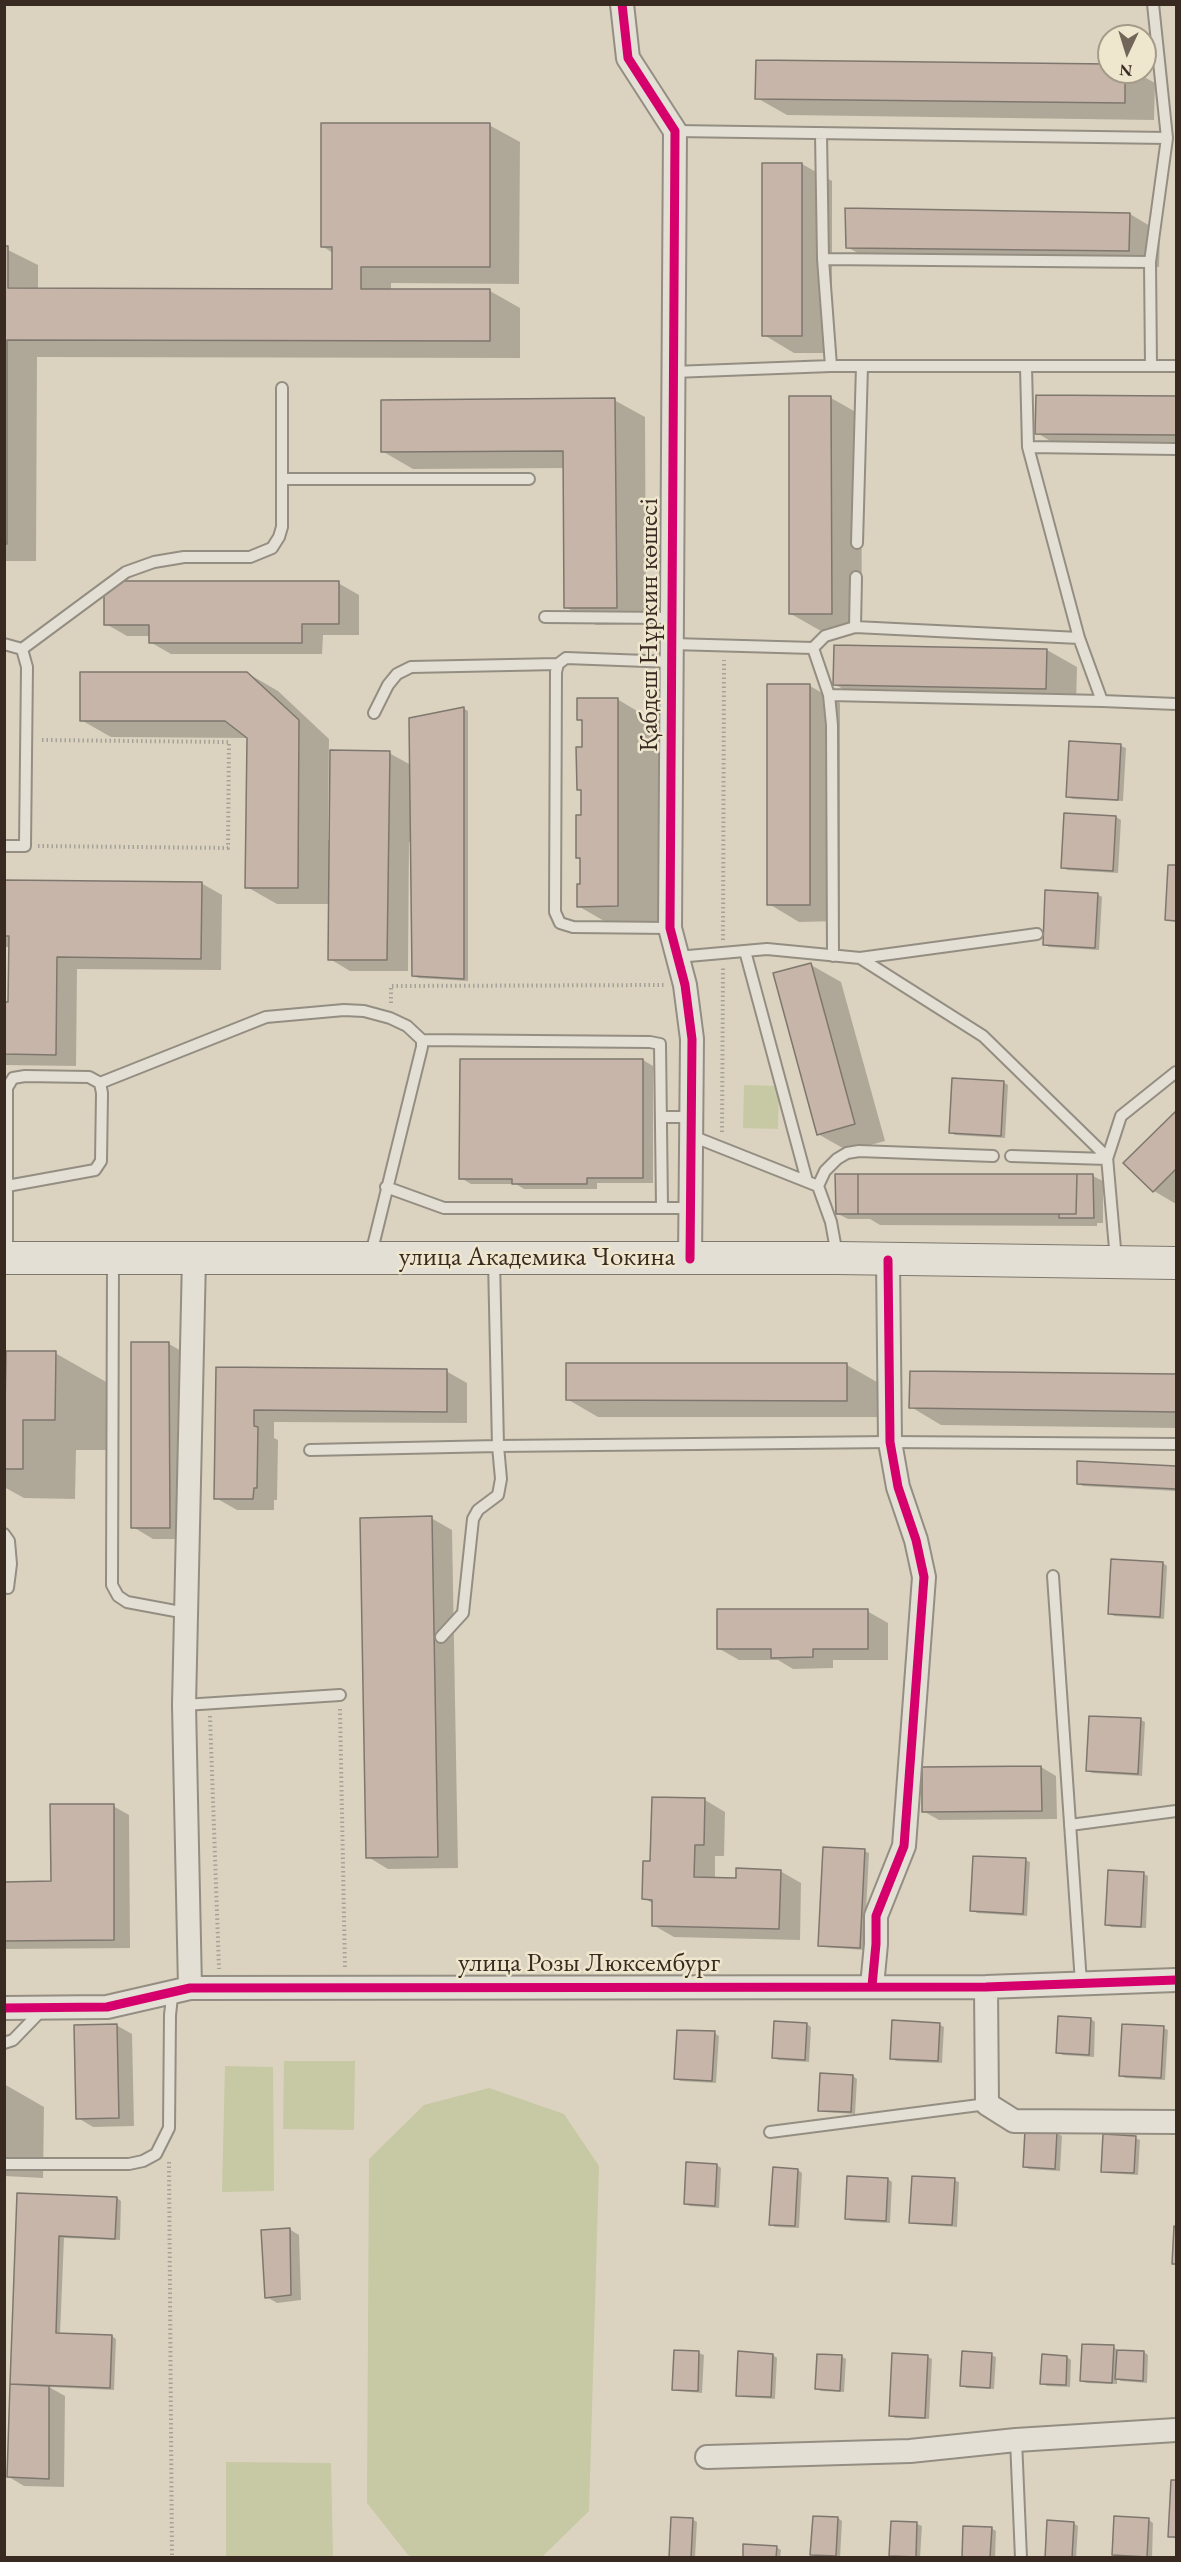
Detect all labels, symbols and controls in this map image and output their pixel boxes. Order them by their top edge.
north arrow [1097,24,1157,84]
text: N [1119,60,1133,81]
street label: Қабдеш Нұркин көшесі [634,498,666,752]
street label: улица Академика Чокина [399,1242,675,1274]
street label: улица Розы Люксембург [458,1948,720,1980]

